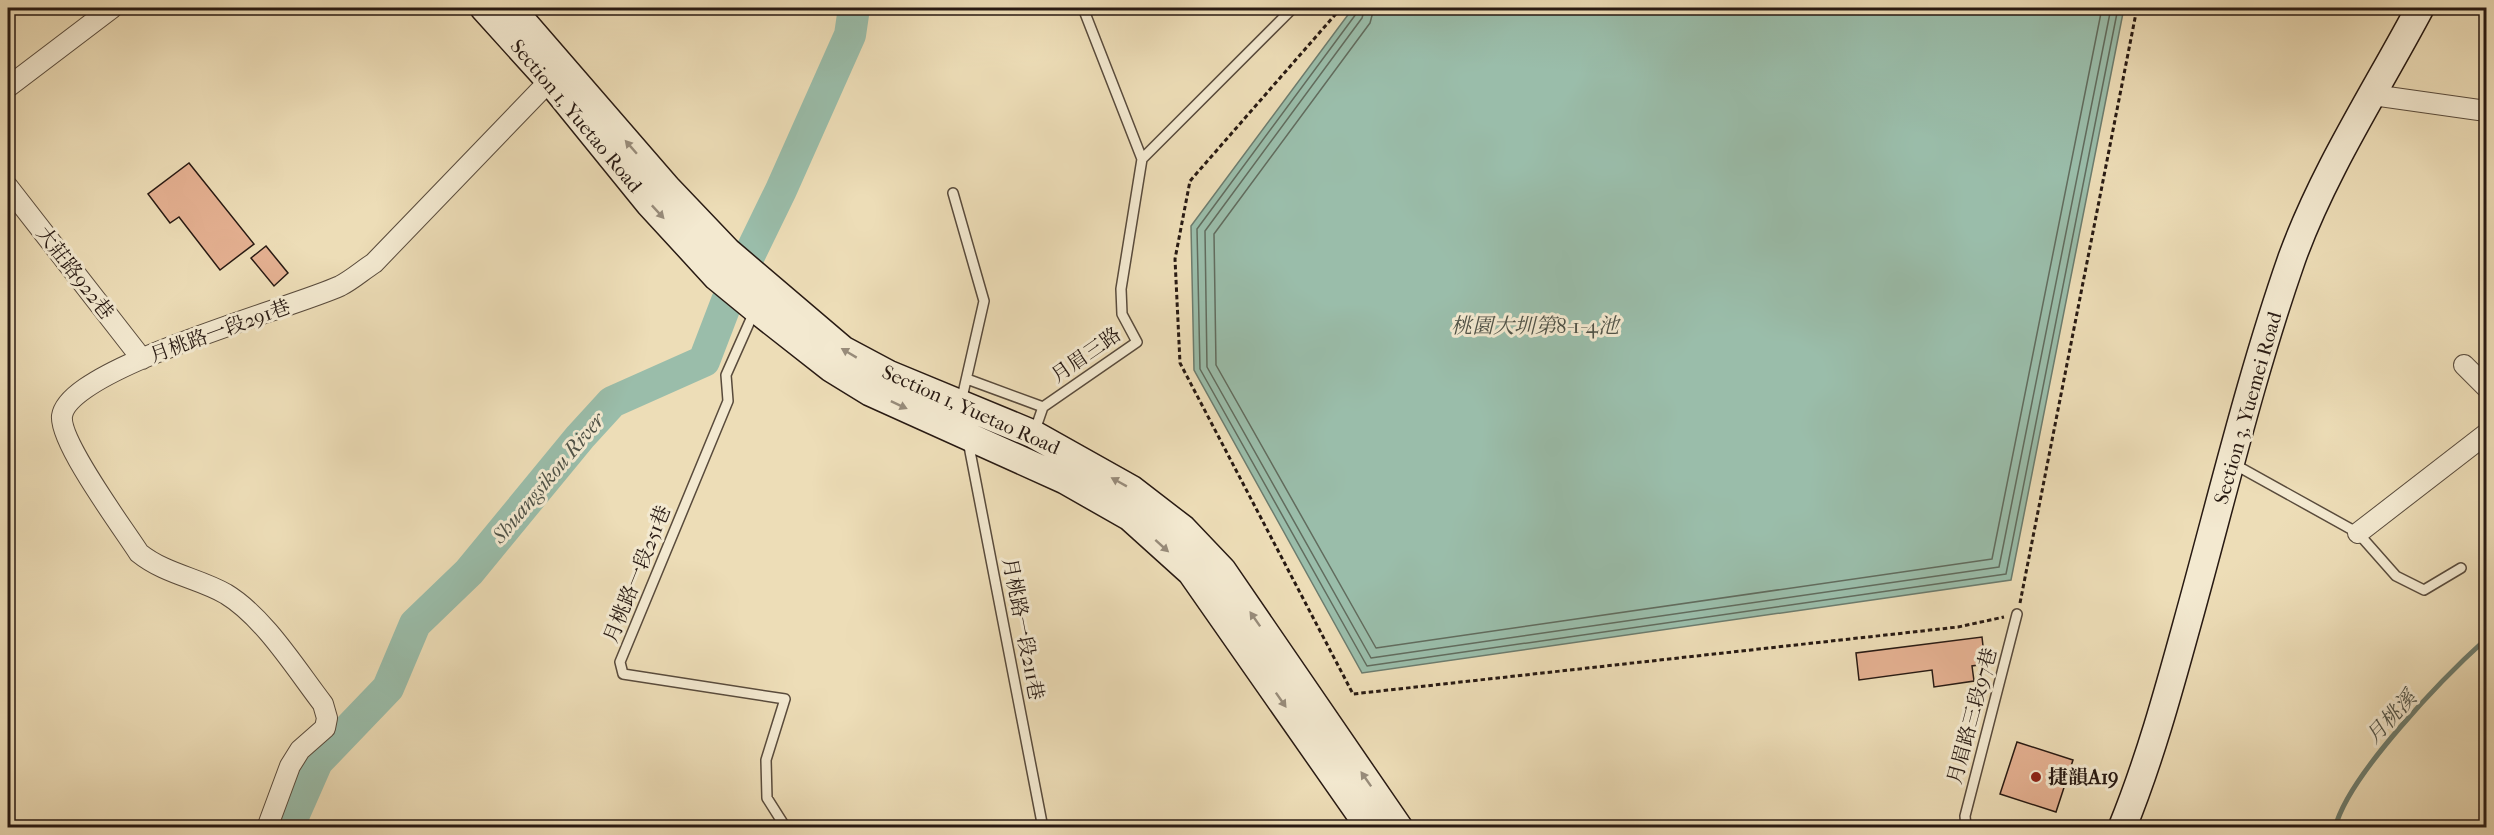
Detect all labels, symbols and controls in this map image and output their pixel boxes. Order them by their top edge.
street label: Section 1, Yuetao Road [505,35,647,198]
one-way arrow [625,139,638,155]
one-way arrow [651,205,665,220]
street label: 大莊路922巷 [32,222,118,324]
street label: 月桃路一段291巷 [147,295,293,367]
street label: Section 3, Yuemei Road [2210,308,2287,507]
water label: 桃園大圳第8-1-4池 [1451,314,1621,339]
street label: 月眉三路 [1047,323,1125,387]
one-way arrow [841,347,857,358]
street label: Section 1, Yuetao Road [879,360,1064,460]
one-way arrow [891,401,908,410]
water label: Shuangsikou River [486,407,610,549]
one-way arrow [1110,477,1127,487]
street label: 月桃路一段251巷 [599,502,675,646]
one-way arrow [1154,539,1169,552]
street label: 月桃路一段211巷 [998,556,1048,702]
one-way arrow [1249,611,1261,627]
street label: 月眉路三段97巷 [1943,645,2001,787]
water label: 月桃溪 [2361,684,2423,748]
one-way arrow [1275,692,1287,708]
place label: 捷韻A19 [2048,766,2119,789]
marker: 捷韻A19 [2029,770,2043,784]
one-way arrow [1360,772,1372,788]

